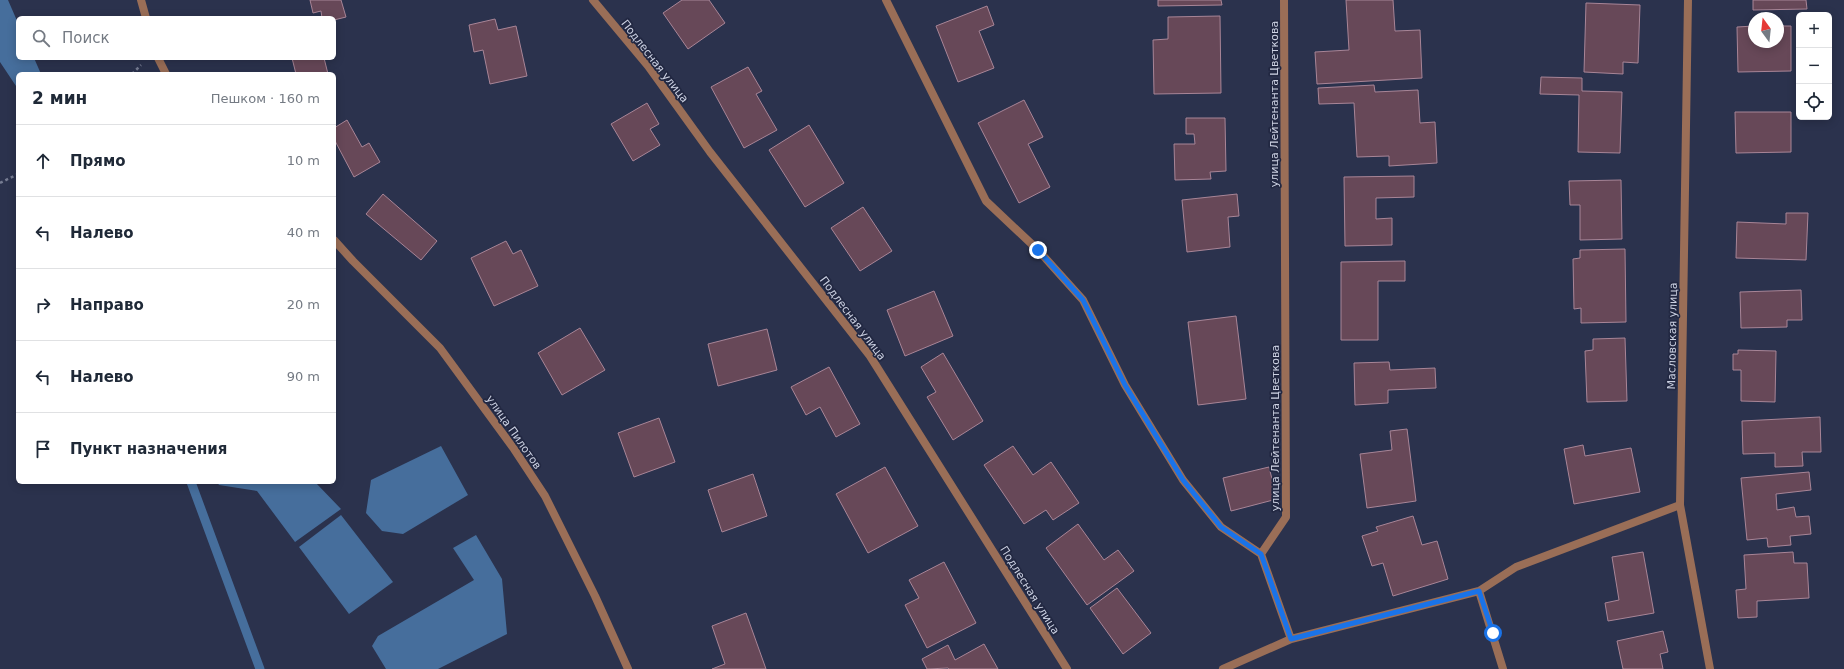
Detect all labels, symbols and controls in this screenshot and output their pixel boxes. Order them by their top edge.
north arrow [1748,12,1784,48]
map controls [1796,12,1832,120]
button: + [1796,12,1832,48]
search box [16,16,336,60]
street label: Подлесная улица [618,17,691,105]
street label: улица Лейтенанта Цветкова [1268,21,1281,187]
icon: search [30,27,52,49]
text: Поиск [62,29,110,47]
button: − [1796,48,1832,84]
button: locate [1796,84,1832,120]
text: 2 мин [32,88,87,108]
text: Пешком · 160 m [211,91,320,106]
icon: ahead [32,150,54,172]
text: Прямо [70,152,126,170]
text: 10 m [287,153,320,168]
icon: left [32,222,54,244]
text: Налево [70,224,134,242]
text: 40 m [287,225,320,240]
route end [1029,241,1047,259]
street label: Подлесная улица [817,274,888,363]
street label: Масловская улица [1665,282,1680,390]
icon: right [32,294,54,316]
text: Направо [70,296,144,314]
text: 20 m [287,297,320,312]
street label: улица Лейтенанта Цветкова [1269,345,1282,511]
icon: left [32,366,54,388]
text: Налево [70,368,134,386]
text: 90 m [287,369,320,384]
street label: улица Пилотов [483,393,544,472]
icon: arrive [32,438,54,460]
text: Пункт назначения [70,440,227,458]
street label: Подлесная улица [997,544,1062,637]
route start [1484,624,1502,642]

